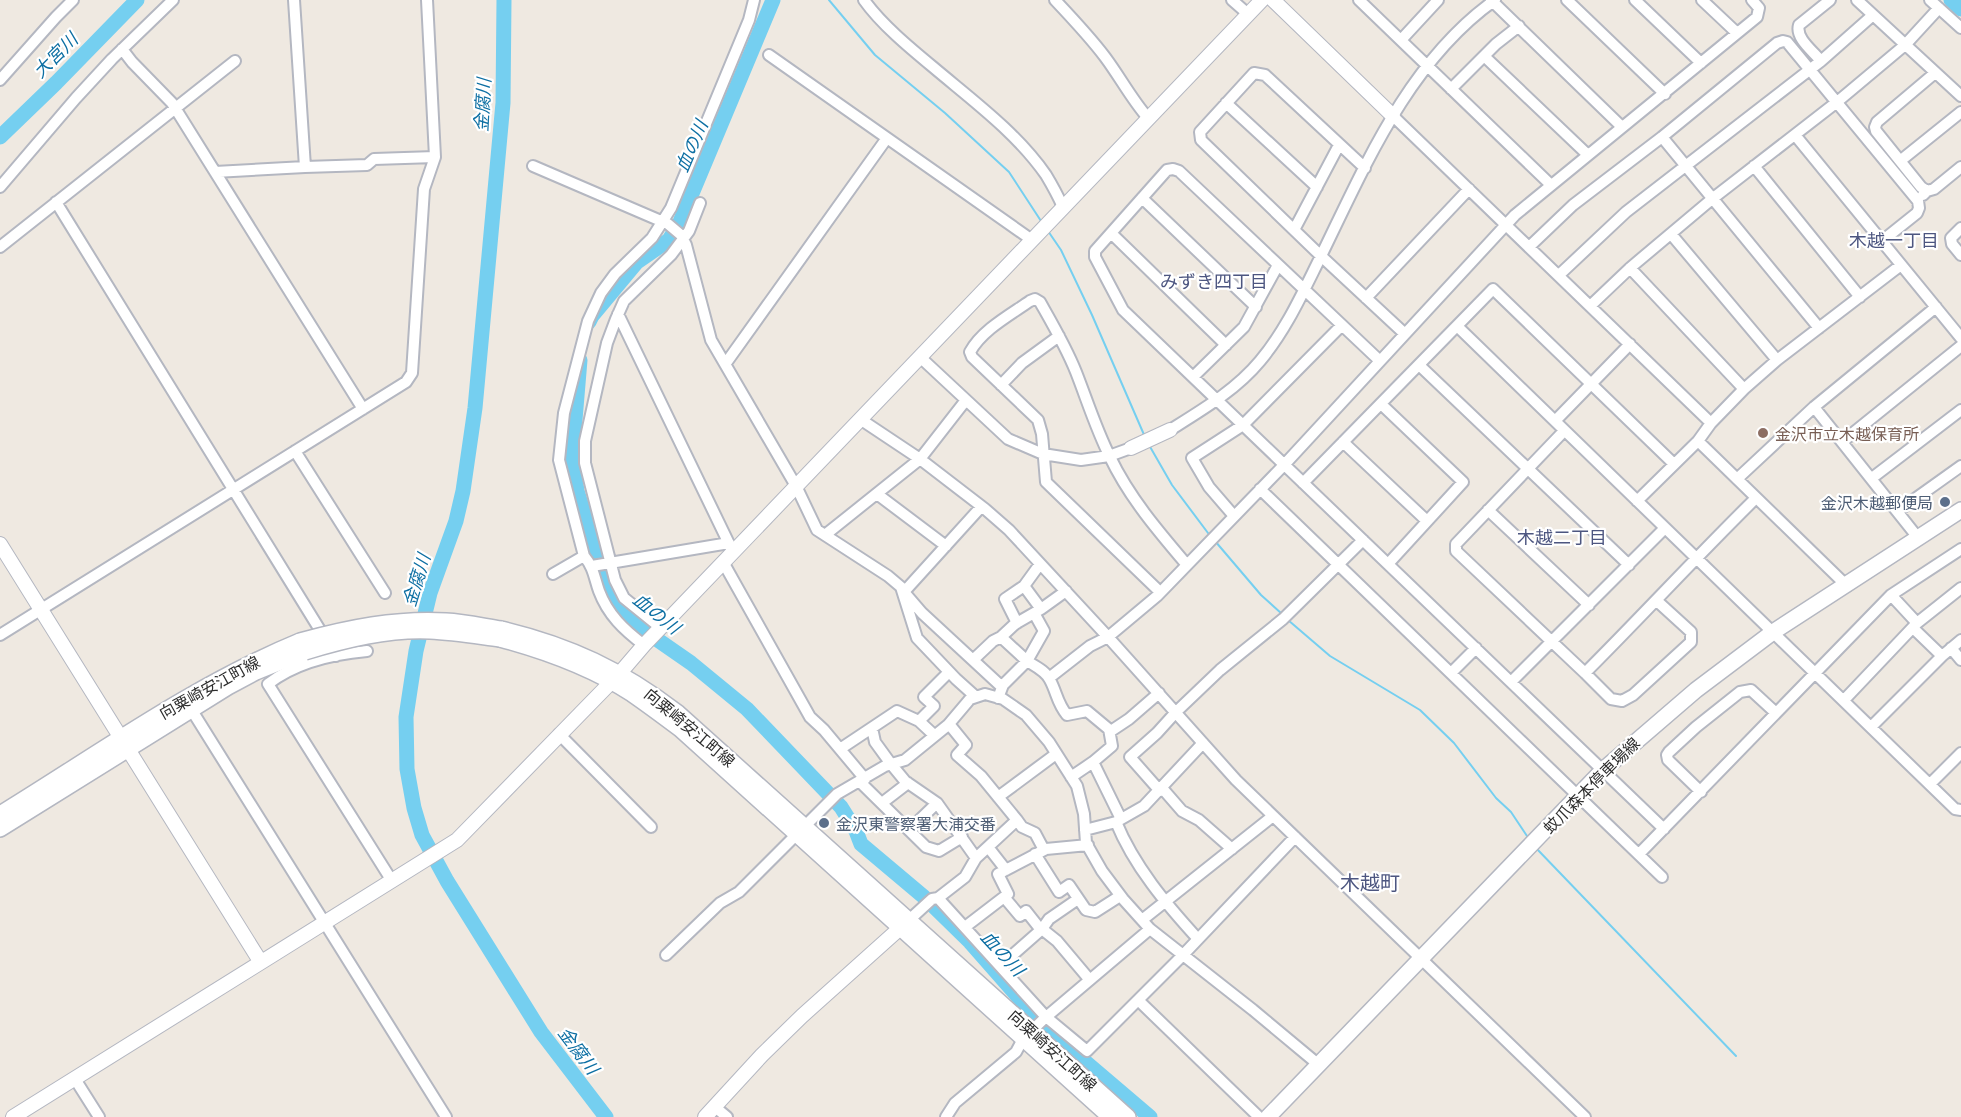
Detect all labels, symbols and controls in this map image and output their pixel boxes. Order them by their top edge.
water label: 大宮川 [28,27,83,82]
water label: 金腐川 [470,75,495,133]
water label: 血の川 [670,115,712,175]
district label: 木越一丁目 [1849,229,1939,251]
district label: みずき四丁目 [1160,270,1268,292]
place label: 金沢市立木越保育所 [1775,424,1919,443]
marker: 金沢市立木越保育所 [1756,426,1770,440]
place label: 金沢木越郵便局 [1821,493,1933,512]
marker: 金沢木越郵便局 [1938,495,1952,509]
district label: 木越二丁目 [1517,526,1607,548]
water label: 金腐川 [398,549,435,609]
water label: 血の川 [629,588,687,640]
street label: 向粟崎安江町線 [155,652,263,722]
street label: 向粟崎安江町線 [641,684,739,770]
street label: 蚊爪森本停車場線 [1539,733,1643,837]
place label: 金沢東警察署大浦交番 [836,814,996,833]
marker: 金沢東警察署大浦交番 [817,816,831,830]
district label: 木越町 [1340,870,1400,894]
water label: 血の川 [977,926,1031,982]
street label: 向粟崎安江町線 [1005,1005,1101,1095]
water label: 金腐川 [554,1022,605,1080]

